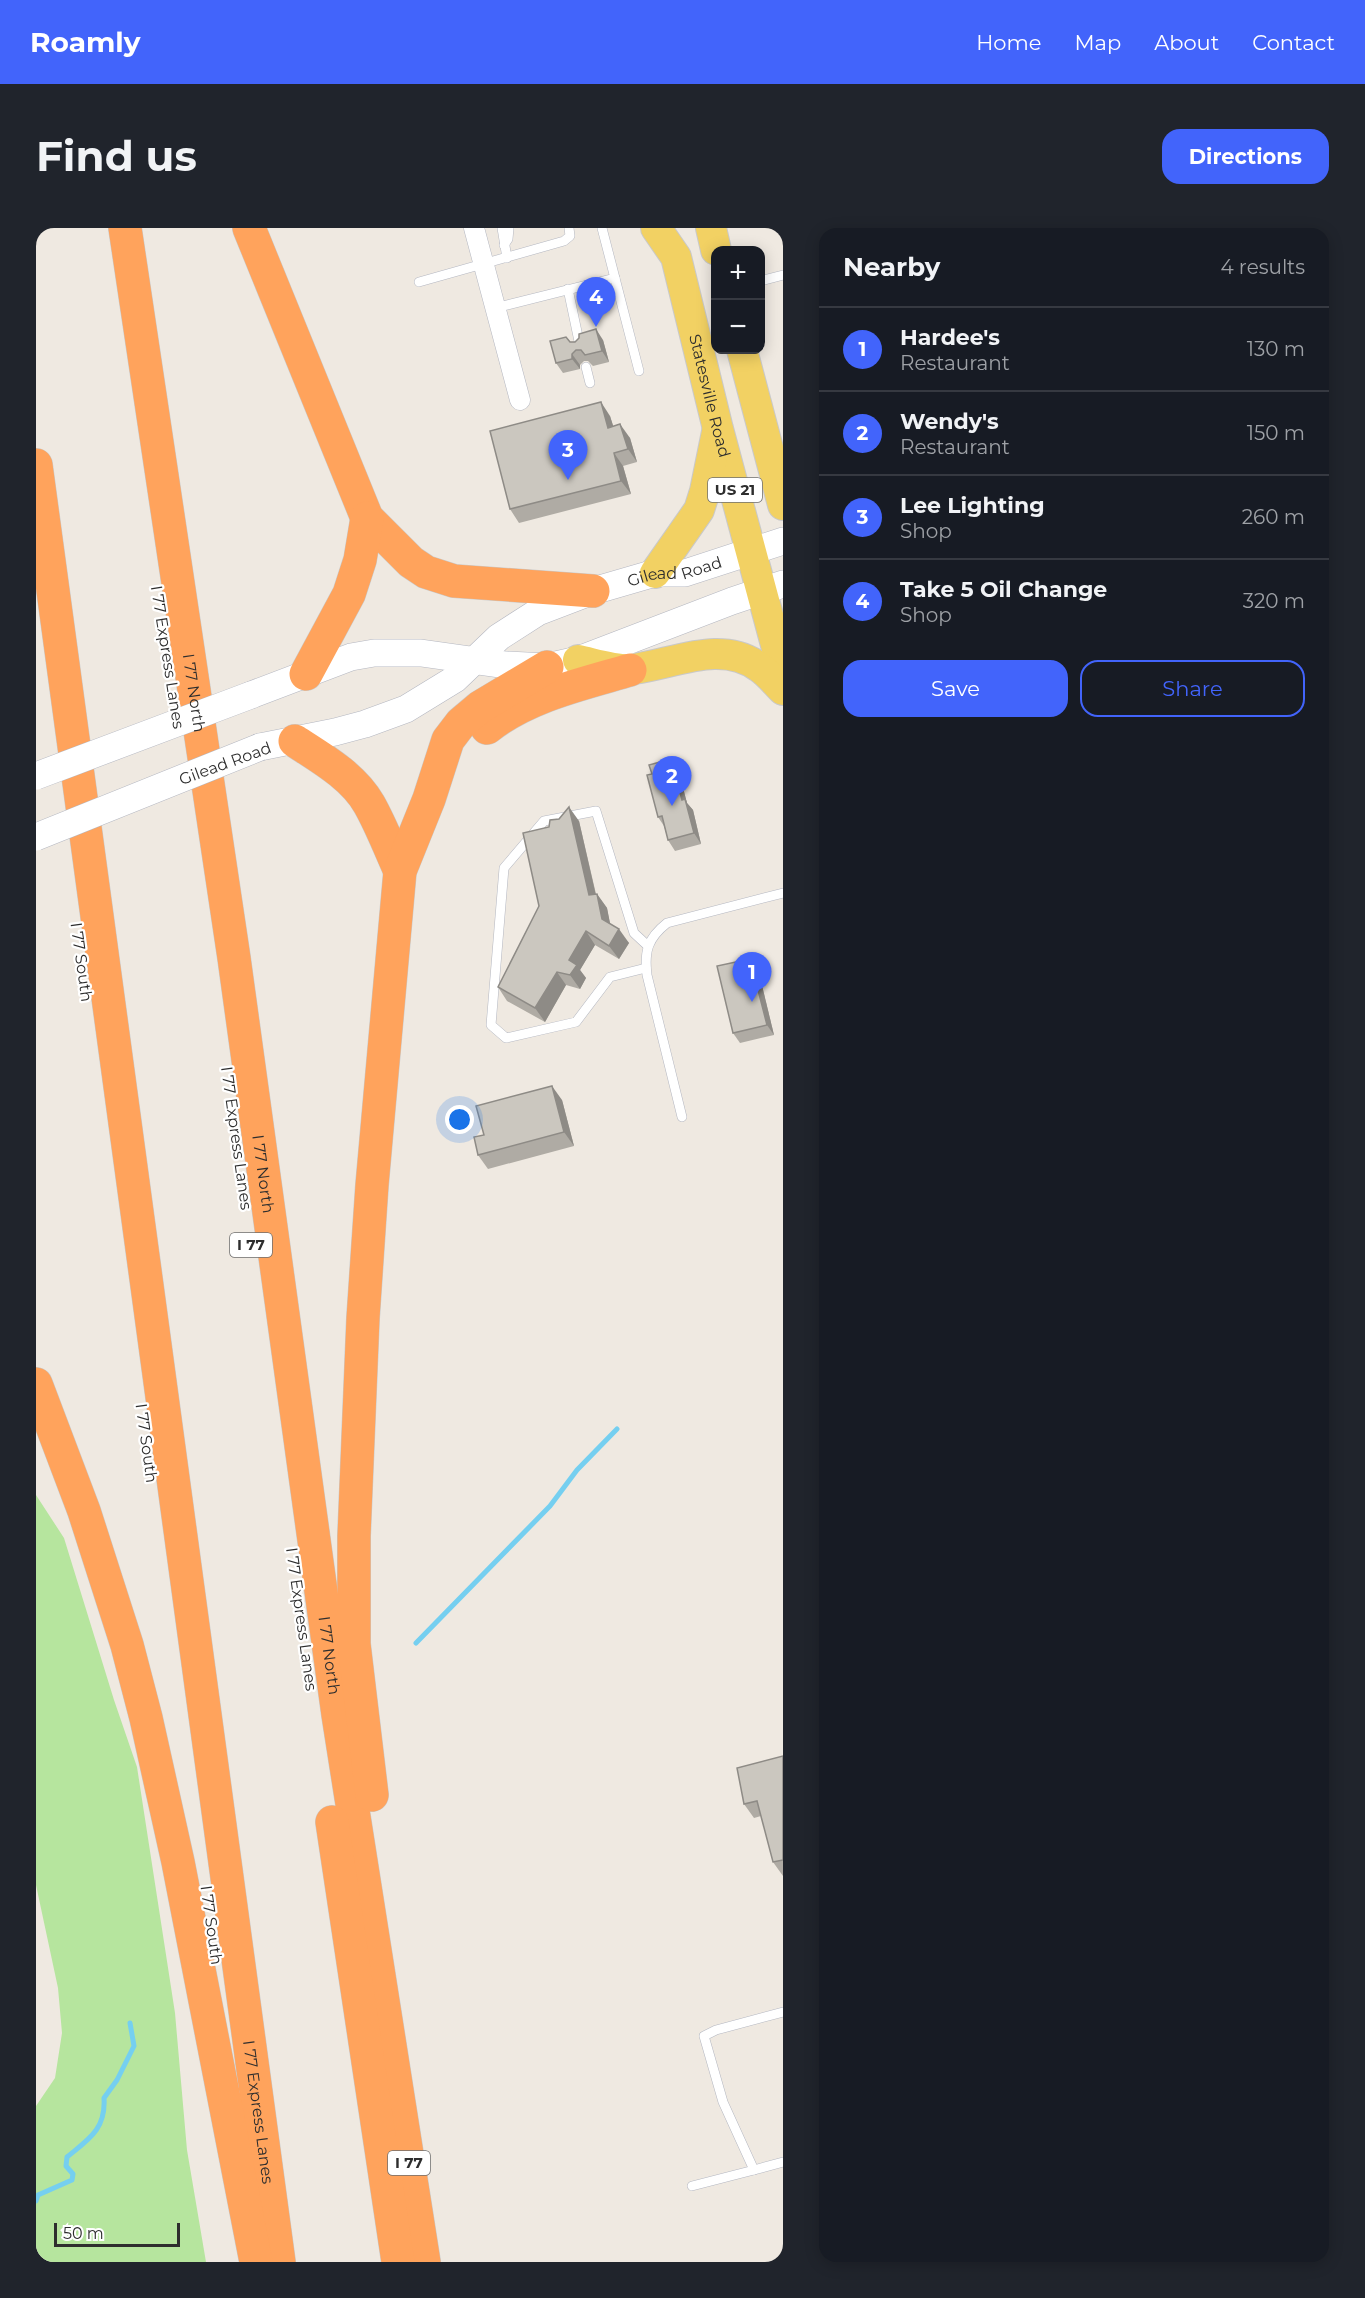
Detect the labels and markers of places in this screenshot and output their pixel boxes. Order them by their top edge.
pin: 4 [576,278,616,327]
pin: 3 [548,430,588,480]
pin: 2 [652,756,692,806]
pin: 1 [732,952,772,1002]

